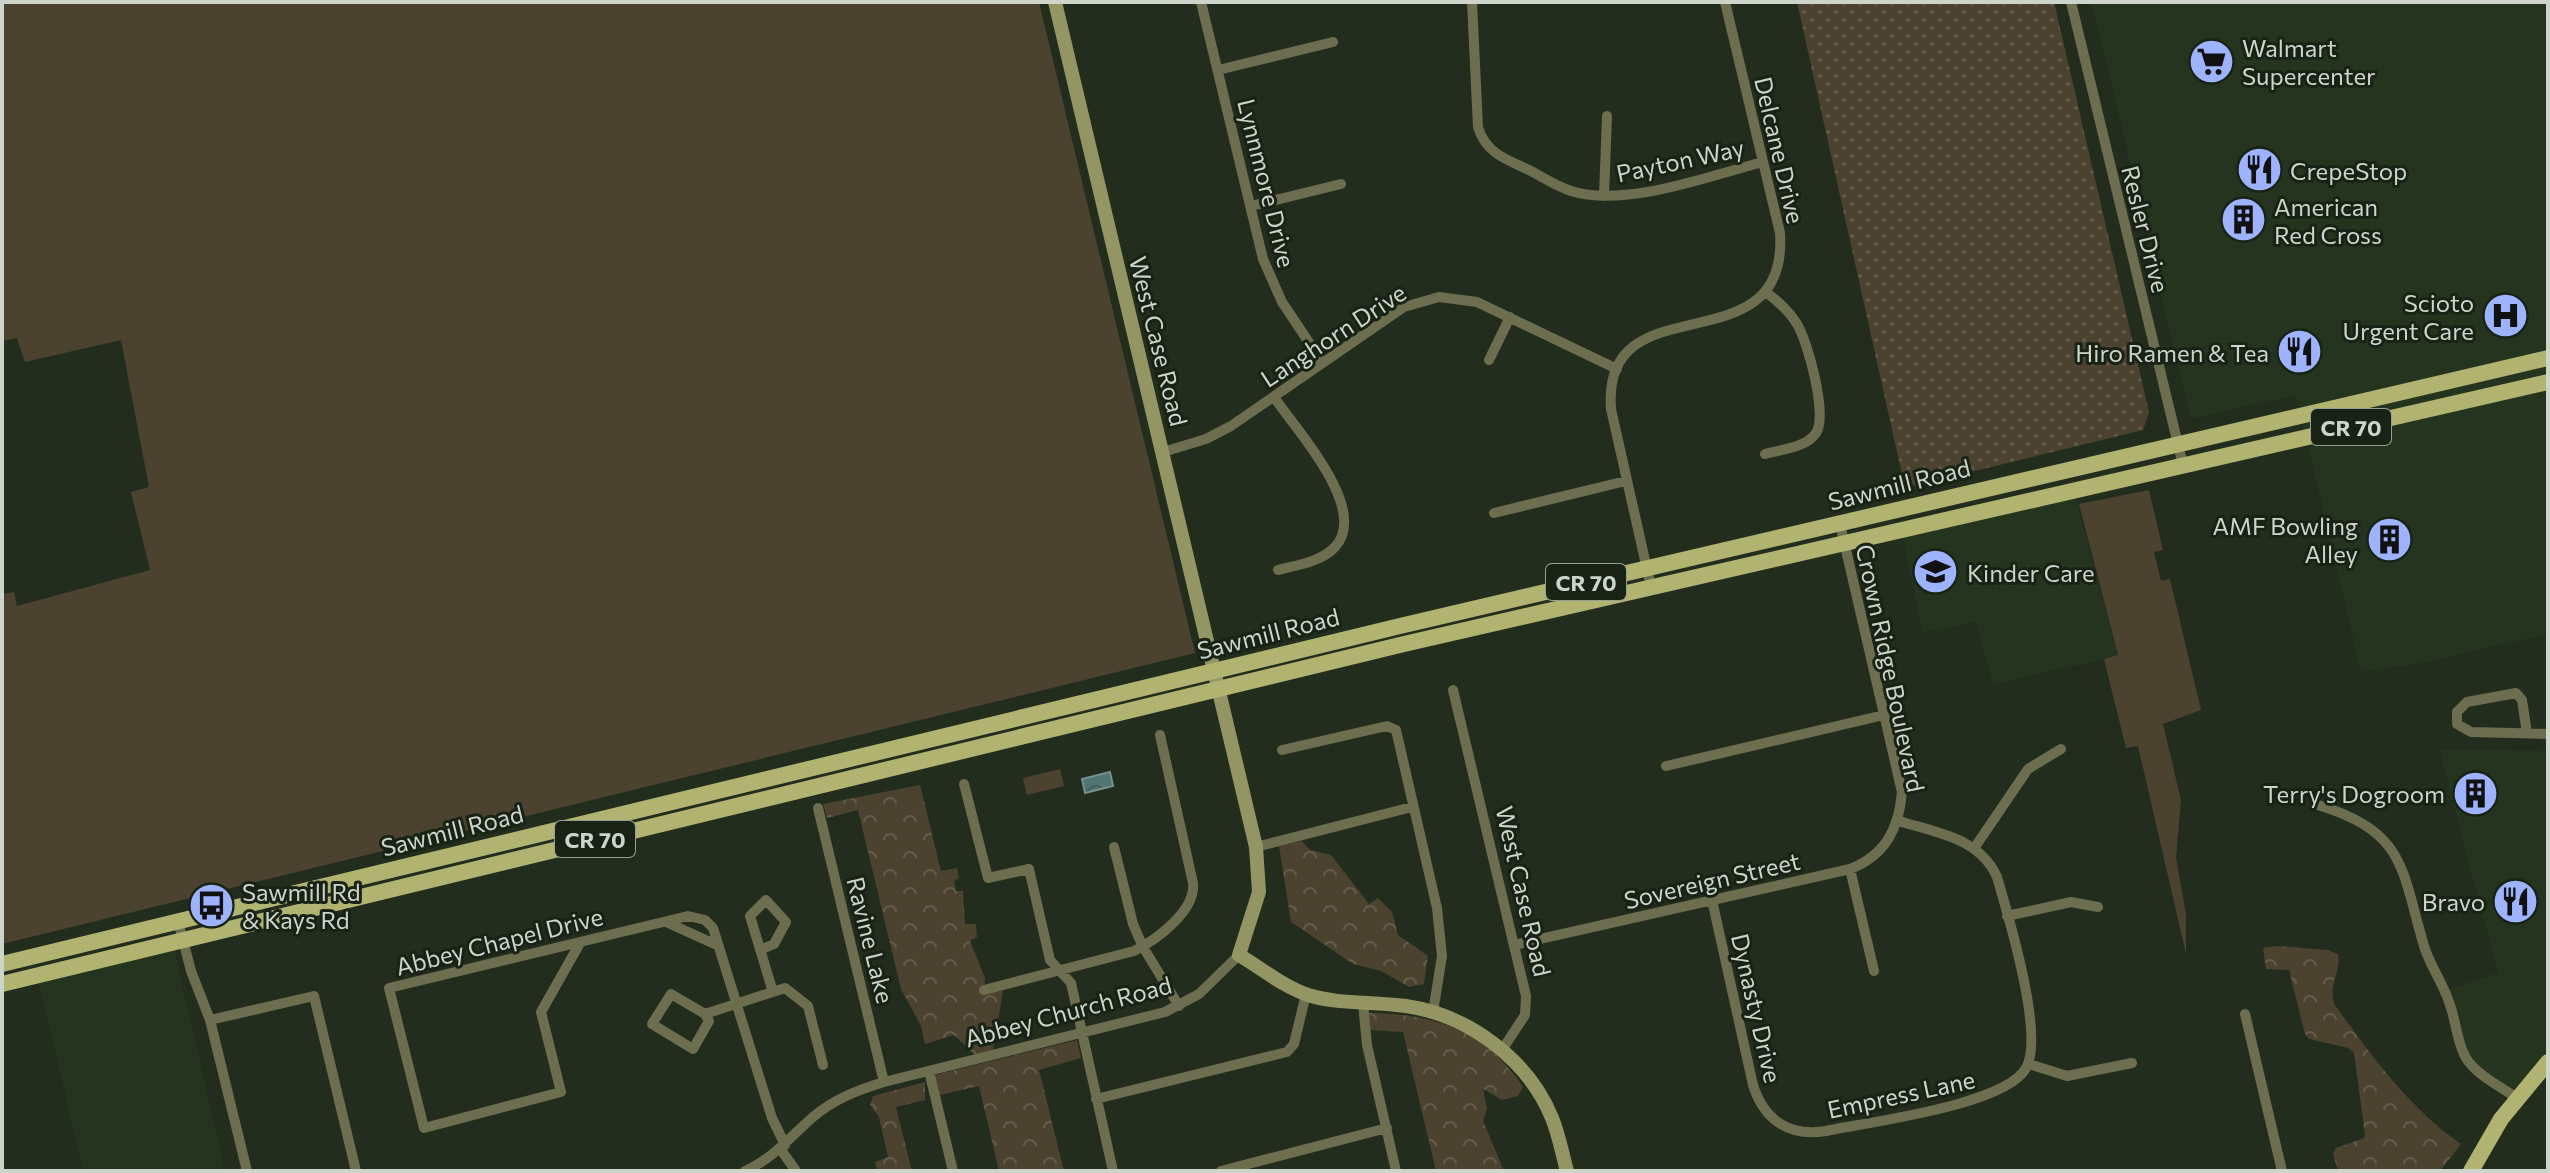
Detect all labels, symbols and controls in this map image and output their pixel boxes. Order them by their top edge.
place label: Walmart Supercenter [2242,33,2376,90]
supermarket icon: Walmart Supercenter [2187,37,2235,85]
street label: Delcane Drive [1749,74,1811,226]
street label: Lynnmore Drive [1232,96,1302,270]
street label: Payton Way [1613,132,1747,188]
restaurant icon: CrepeStop [2235,146,2283,194]
place label: CrepeStop [2290,156,2407,185]
street label: Resler Drive [2116,163,2176,295]
place label: American Red Cross [2274,192,2382,249]
building icon: American Red Cross [2219,196,2267,244]
street label: West Case Road [1124,253,1194,429]
street label: Langhorn Drive [1255,277,1411,393]
place label: Scioto Urgent Care [2342,288,2474,345]
hospital icon: Scioto Urgent Care [2481,292,2529,340]
restaurant icon: Hiro Ramen & Tea [2276,328,2324,376]
place label: Hiro Ramen & Tea [2075,338,2269,367]
road number: CR 70 [2311,409,2391,445]
street label: Sawmill Road [1825,452,1973,516]
place label: AMF Bowling Alley [2212,511,2358,568]
building icon: AMF Bowling Alley [2365,515,2413,563]
street label: Crown Ridge Boulevard [1851,541,1931,795]
school or university icon: Kinder Care [1912,548,1960,596]
place label: Kinder Care [1967,558,2095,587]
road number: CR 70 [1546,564,1626,600]
street label: Sawmill Road [1194,601,1342,665]
building icon: Terry's Dogroom [2452,769,2500,817]
place label: Terry's Dogroom [2263,779,2445,808]
street label: Sawmill Road [378,798,526,862]
street label: West Case Road [1490,803,1558,979]
road number: CR 70 [555,821,635,857]
street label: Sovereign Street [1621,846,1803,914]
street label: Ravine Lake [841,874,901,1006]
place label: Sawmill Rd & Kays Rd [242,877,361,934]
restaurant icon: Bravo [2492,877,2540,925]
bus stop icon: Sawmill Rd & Kays Rd [187,881,235,929]
place label: Bravo [2422,887,2485,916]
street label: Abbey Chapel Drive [392,901,606,981]
street label: Dynasty Drive [1726,931,1788,1085]
street label: Abbey Church Road [961,969,1175,1053]
street label: Empress Lane [1824,1064,1978,1124]

